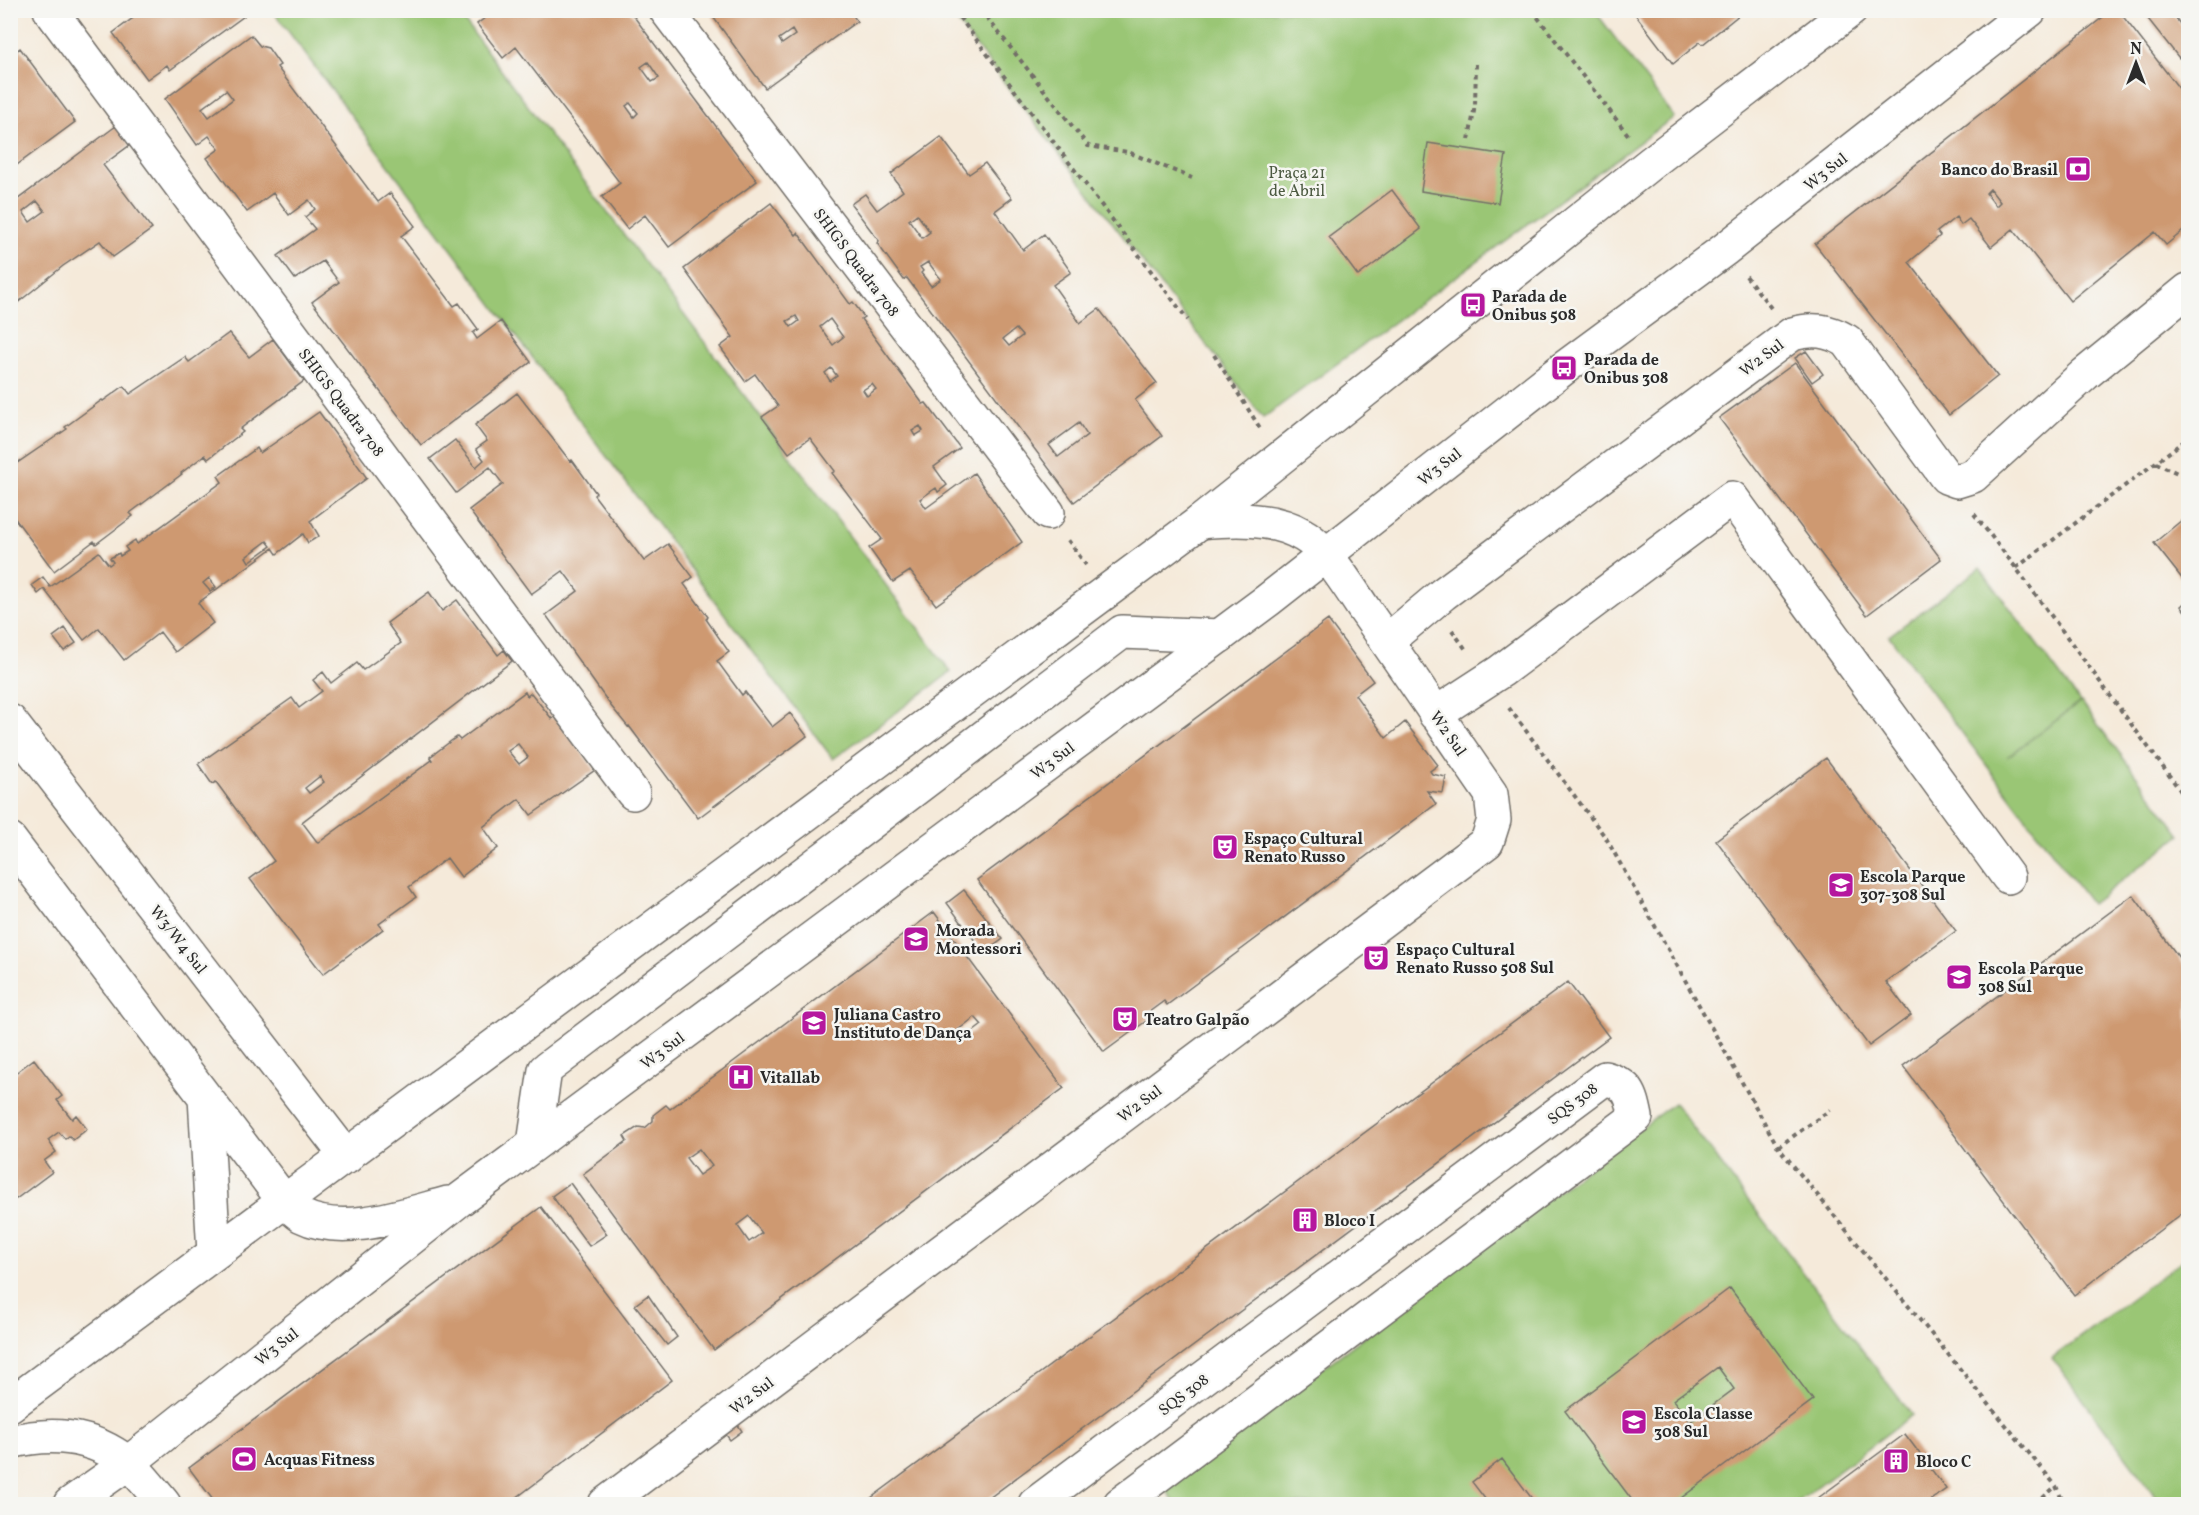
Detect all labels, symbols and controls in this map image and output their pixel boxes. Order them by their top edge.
north arrow [2106,33,2166,93]
text: N [2130,39,2142,61]
street label: W3 Sul [1800,148,1853,197]
bank icon: Banco do Brasil [2063,154,2093,184]
place label: Banco do Brasil [1941,160,2059,182]
park label: Praça 21 de Abril [1268,163,1326,203]
street label: SHIGS Quadra 708 [807,204,904,322]
place label: Parada de Onibus 508 [1492,287,1576,327]
bus stop icon: Parada de Onibus 508 [1458,290,1488,320]
street label: W2 Sul [1735,334,1789,383]
street label: SHIGS Quadra 708 [292,344,389,462]
place label: Parada de Onibus 308 [1584,350,1669,390]
bus stop icon: Parada de Onibus 308 [1549,353,1579,383]
street label: W3 Sul [1414,443,1467,492]
street label: W2 Sul [1424,707,1471,761]
street label: W3 Sul [1027,738,1080,785]
place label: Espaço Cultural Renato Russo [1244,829,1363,869]
theatre icon: Espaço Cultural Renato Russo [1210,832,1240,862]
place label: Escola Parque 307-308 Sul [1860,867,1965,907]
school or university icon: Escola Parque 307-308 Sul [1826,870,1856,900]
street label: W3/W4 Sul [144,901,211,979]
place label: Morada Montessori [936,921,1022,961]
school or university icon: Morada Montessori [901,924,931,954]
place label: Espaço Cultural Renato Russo 508 Sul [1396,940,1555,980]
theatre icon: Espaço Cultural Renato Russo 508 Sul [1361,943,1391,973]
place label: Escola Parque 308 Sul [1978,959,2083,999]
school or university icon: Escola Parque 308 Sul [1944,962,1974,992]
theatre icon: Teatro Galpão [1110,1004,1140,1034]
place label: Juliana Castro Instituto de Dança [833,1005,972,1045]
school or university icon: Juliana Castro Instituto de Dança [799,1008,829,1038]
place label: Teatro Galpão [1144,1010,1249,1032]
street label: W3 Sul [637,1028,690,1075]
hospital icon: Vitallab [726,1062,756,1092]
place label: Vitallab [760,1068,820,1090]
street label: SQS 308 [1543,1078,1603,1131]
street label: W2 Sul [1113,1080,1167,1129]
building icon: Bloco I [1290,1205,1320,1235]
place label: Bloco I [1324,1211,1375,1233]
street label: W3 Sul [251,1323,304,1372]
street label: SQS 308 [1154,1369,1214,1422]
street label: W2 Sul [725,1372,779,1421]
place label: Escola Classe 308 Sul [1654,1404,1753,1444]
school or university icon: Escola Classe 308 Sul [1619,1407,1649,1437]
sports icon: Acquas Fitness [229,1444,259,1474]
building icon: Bloco C [1881,1446,1911,1476]
place label: Acquas Fitness [264,1450,375,1472]
place label: Bloco C [1916,1452,1971,1474]

